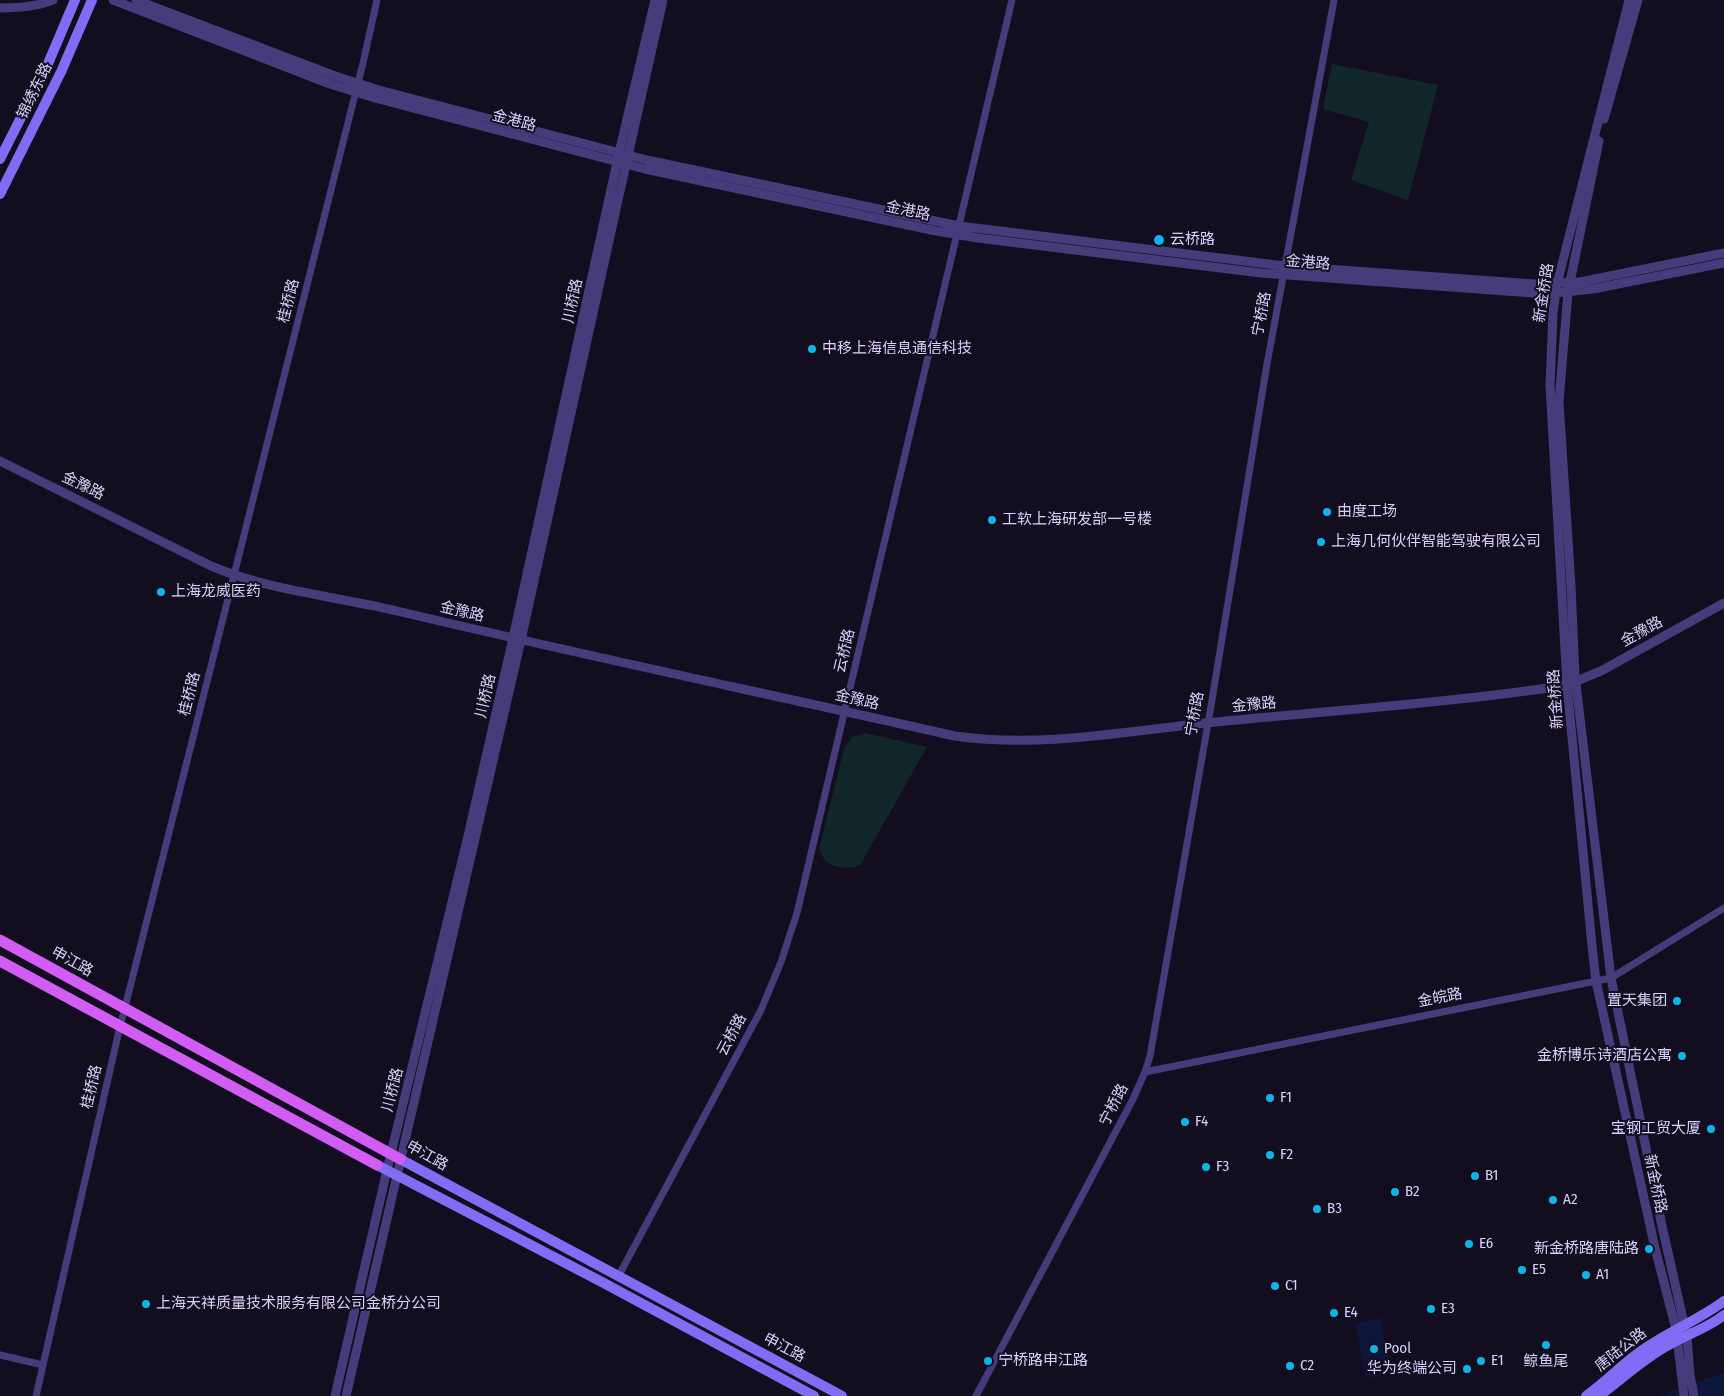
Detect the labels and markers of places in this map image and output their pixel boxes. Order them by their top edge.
place label: 云桥路 [1170,231,1215,249]
marker: 云桥路 [1152,233,1166,247]
place label: 中移上海信息通信科技 [822,340,972,358]
marker: 中移上海信息通信科技 [806,343,818,355]
place label: 由度工场 [1337,503,1397,521]
marker: 由度工场 [1321,506,1333,518]
place label: 工软上海研发部一号楼 [1002,511,1152,529]
marker: 工软上海研发部一号楼 [986,514,998,526]
place label: 上海几何伙伴智能驾驶有限公司 [1331,533,1541,551]
marker: 上海几何伙伴智能驾驶有限公司 [1315,536,1327,548]
place label: 上海龙威医药 [171,583,261,601]
marker: 上海龙威医药 [155,586,167,598]
place label: 置天集团 [1607,992,1667,1010]
marker: 置天集团 [1671,995,1683,1007]
place label: 金桥博乐诗酒店公寓 [1537,1047,1672,1065]
marker: 金桥博乐诗酒店公寓 [1676,1050,1688,1062]
place label: F1 [1280,1089,1292,1107]
marker: F1 [1264,1092,1276,1104]
place label: F4 [1195,1113,1208,1131]
marker: F4 [1179,1116,1191,1128]
place label: 宝钢工贸大厦 [1611,1120,1701,1138]
marker: 宝钢工贸大厦 [1705,1123,1717,1135]
place label: F2 [1280,1146,1293,1164]
marker: F2 [1264,1149,1276,1161]
place label: F3 [1216,1158,1229,1176]
marker: F3 [1200,1161,1212,1173]
place label: B1 [1485,1167,1498,1185]
marker: B1 [1469,1170,1481,1182]
place label: B2 [1405,1183,1420,1201]
marker: B2 [1389,1186,1401,1198]
place label: A2 [1563,1191,1578,1209]
marker: A2 [1547,1194,1559,1206]
place label: B3 [1327,1200,1342,1218]
marker: B3 [1311,1203,1323,1215]
place label: E6 [1479,1235,1493,1253]
marker: E6 [1463,1238,1475,1250]
place label: 新金桥路唐陆路 [1534,1240,1639,1258]
marker: 新金桥路唐陆路 [1643,1243,1655,1255]
place label: E5 [1532,1261,1546,1279]
marker: E5 [1516,1264,1528,1276]
place label: A1 [1596,1266,1609,1284]
marker: A1 [1580,1269,1592,1281]
place label: C1 [1285,1277,1298,1295]
marker: C1 [1269,1280,1281,1292]
place label: 上海天祥质量技术服务有限公司金桥分公司 [156,1295,441,1313]
marker: 上海天祥质量技术服务有限公司金桥分公司 [140,1298,152,1310]
place label: E3 [1441,1300,1455,1318]
marker: E3 [1425,1303,1437,1315]
place label: E4 [1344,1304,1358,1322]
marker: E4 [1328,1307,1340,1319]
marker: 鲸鱼尾 [1540,1339,1552,1351]
place label: Pool [1384,1340,1411,1358]
marker: Pool [1368,1343,1380,1355]
place label: 宁桥路申江路 [998,1352,1088,1370]
place label: E1 [1491,1352,1504,1370]
place label: 鲸鱼尾 [1524,1353,1568,1371]
marker: 宁桥路申江路 [982,1355,994,1367]
marker: E1 [1475,1355,1487,1367]
place label: C2 [1300,1357,1314,1375]
marker: C2 [1284,1360,1296,1372]
place label: 华为终端公司 [1367,1360,1457,1378]
marker: 华为终端公司 [1461,1363,1473,1375]

